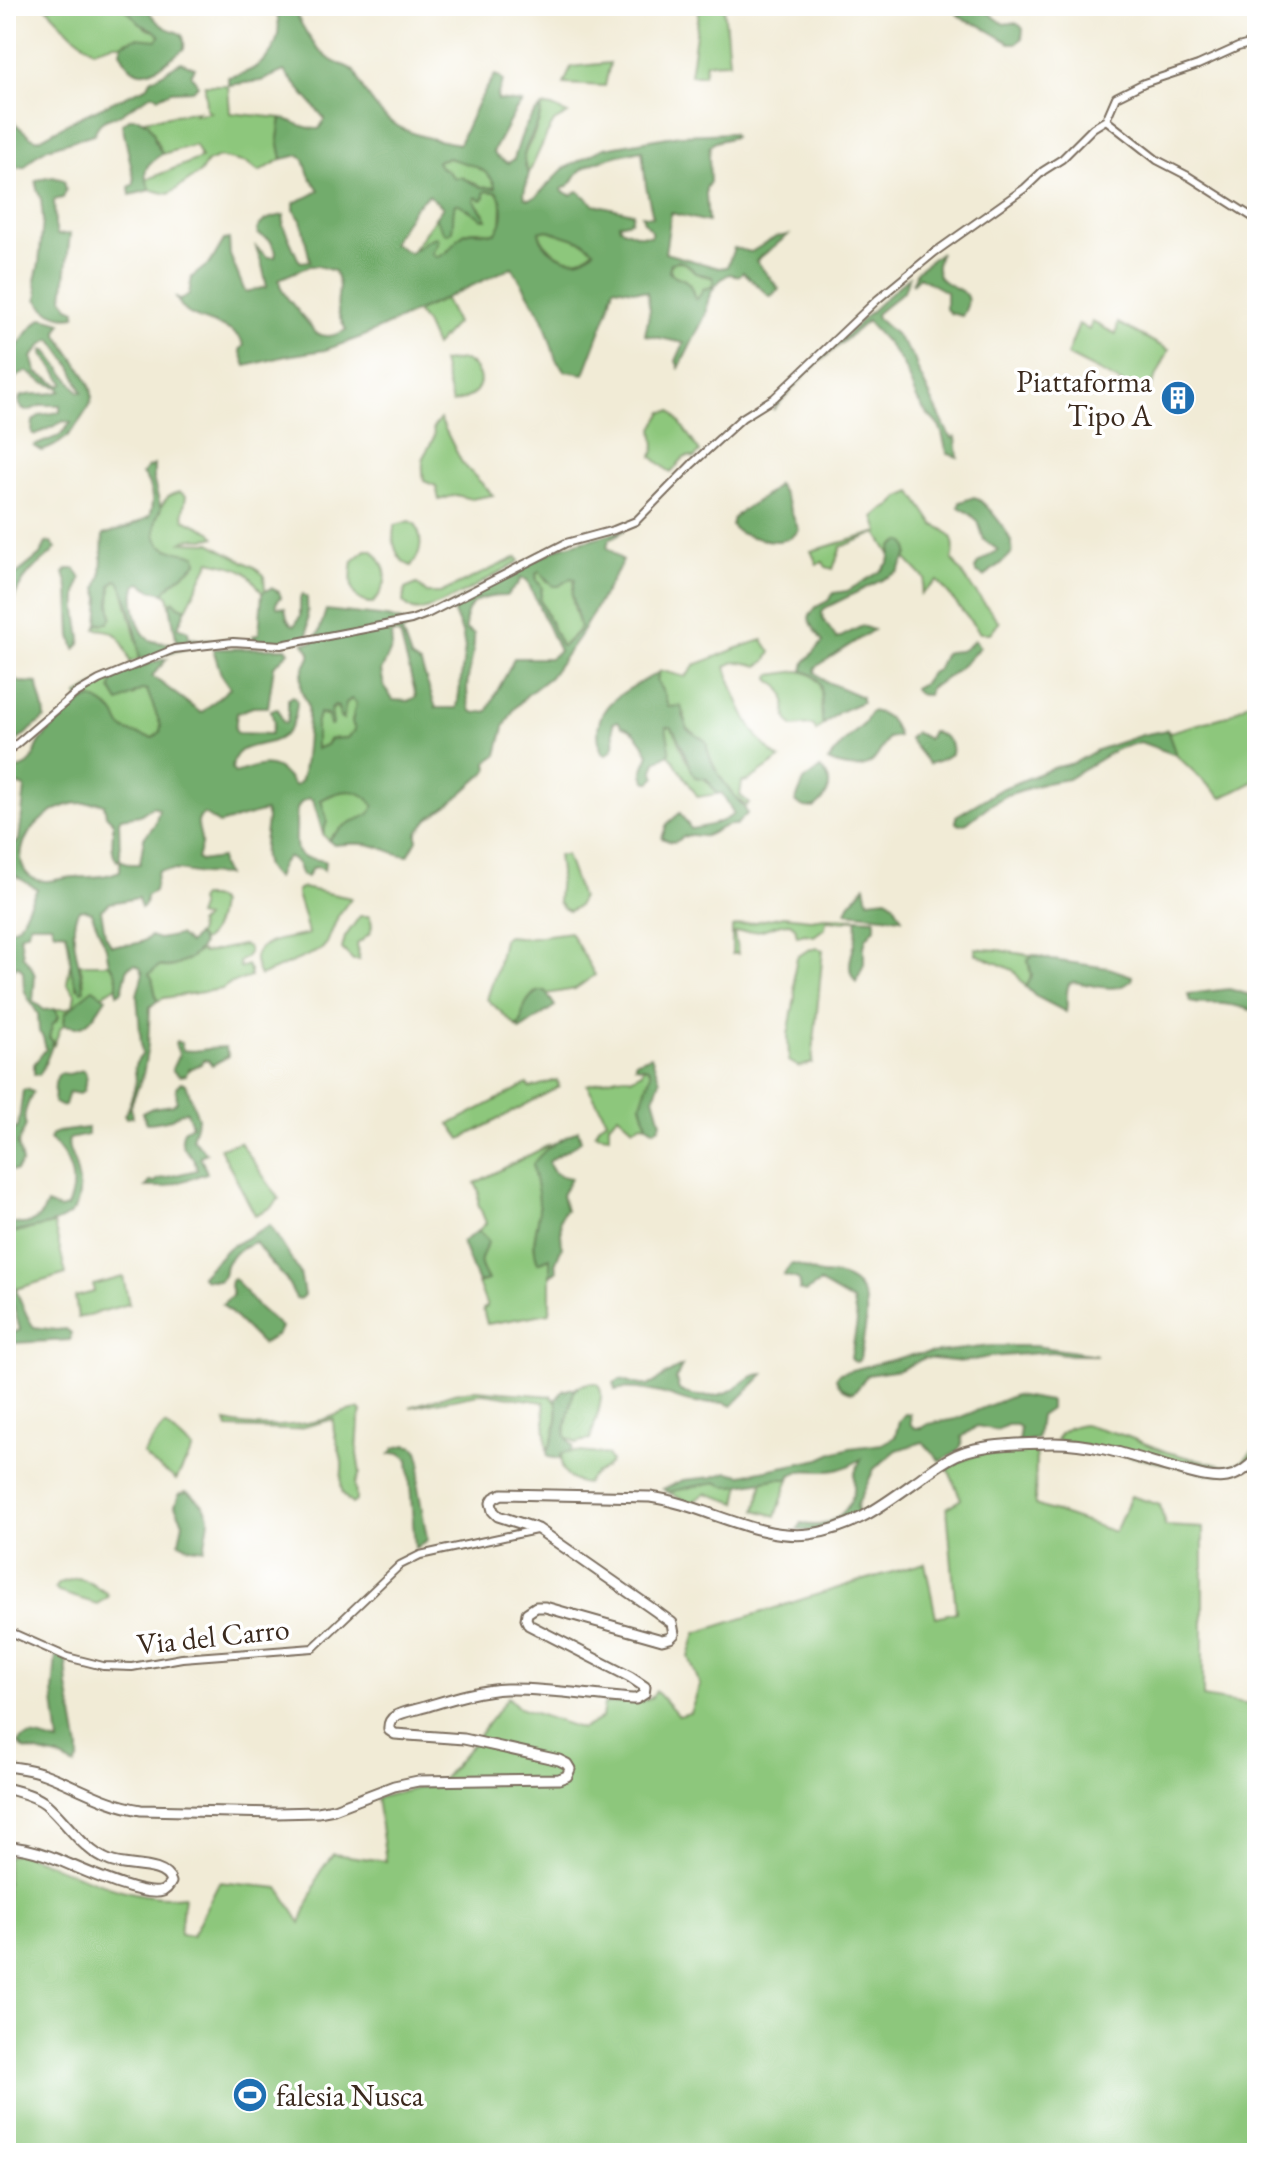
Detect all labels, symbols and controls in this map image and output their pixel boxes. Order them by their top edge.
place label: Piattaforma Tipo A [1016,362,1152,435]
building icon: Piattaforma Tipo A [1159,379,1197,417]
street label: Via del Carro [135,1609,291,1663]
sports icon: falesia Nusca [231,2076,269,2114]
place label: falesia Nusca [276,2076,424,2115]

